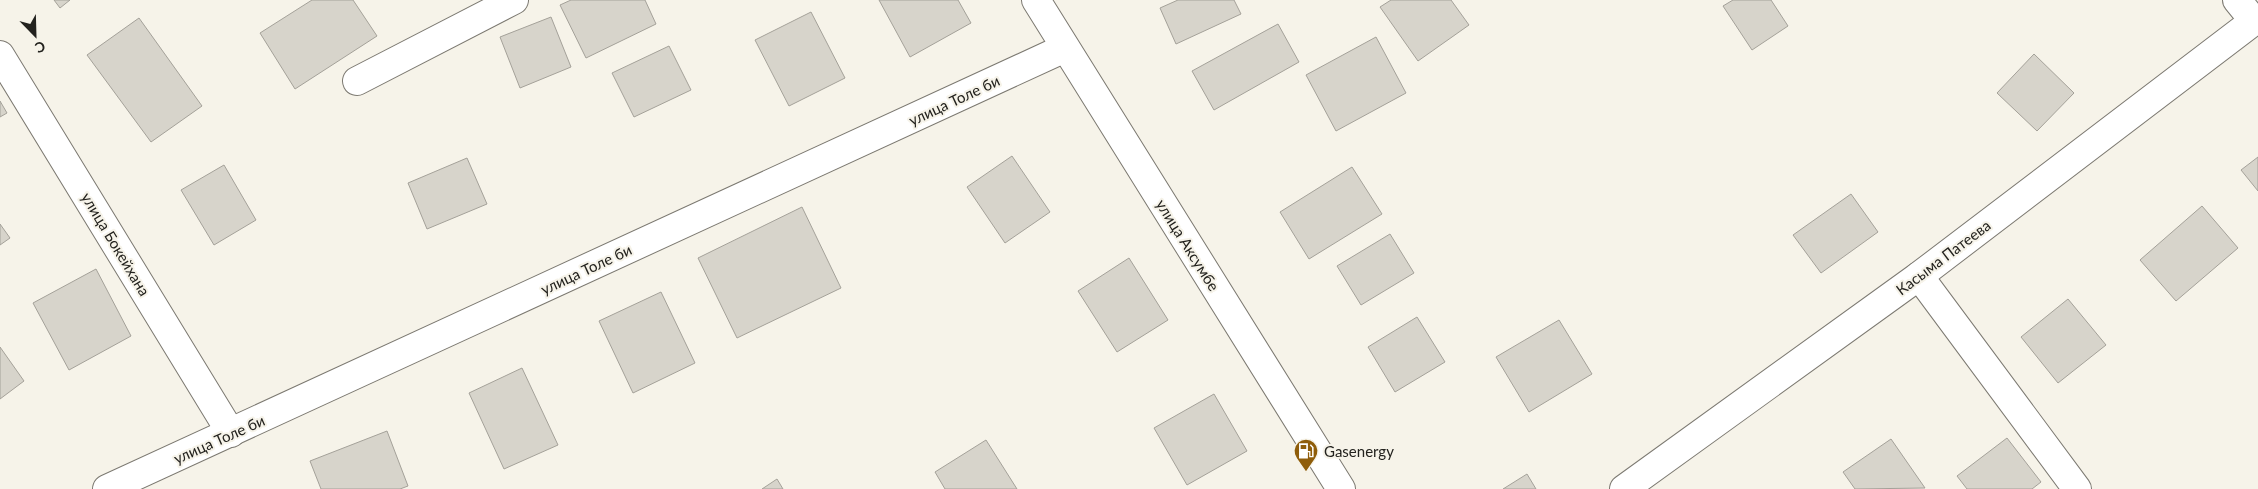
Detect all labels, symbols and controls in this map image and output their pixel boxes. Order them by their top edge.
north arrow [10,10,60,60]
text: С [32,38,48,57]
street label: улица Толе би [906,71,1002,129]
street label: улица Бокейхана [78,189,154,299]
street label: улица Аксумбе [1153,196,1223,294]
street label: Касыма Патеева [1892,216,1994,298]
street label: улица Толе би [538,240,634,298]
street label: улица Толе би [171,411,267,467]
fuel station icon: Gasenergy [1293,438,1319,472]
place label: Gasenergy [1324,442,1394,460]

